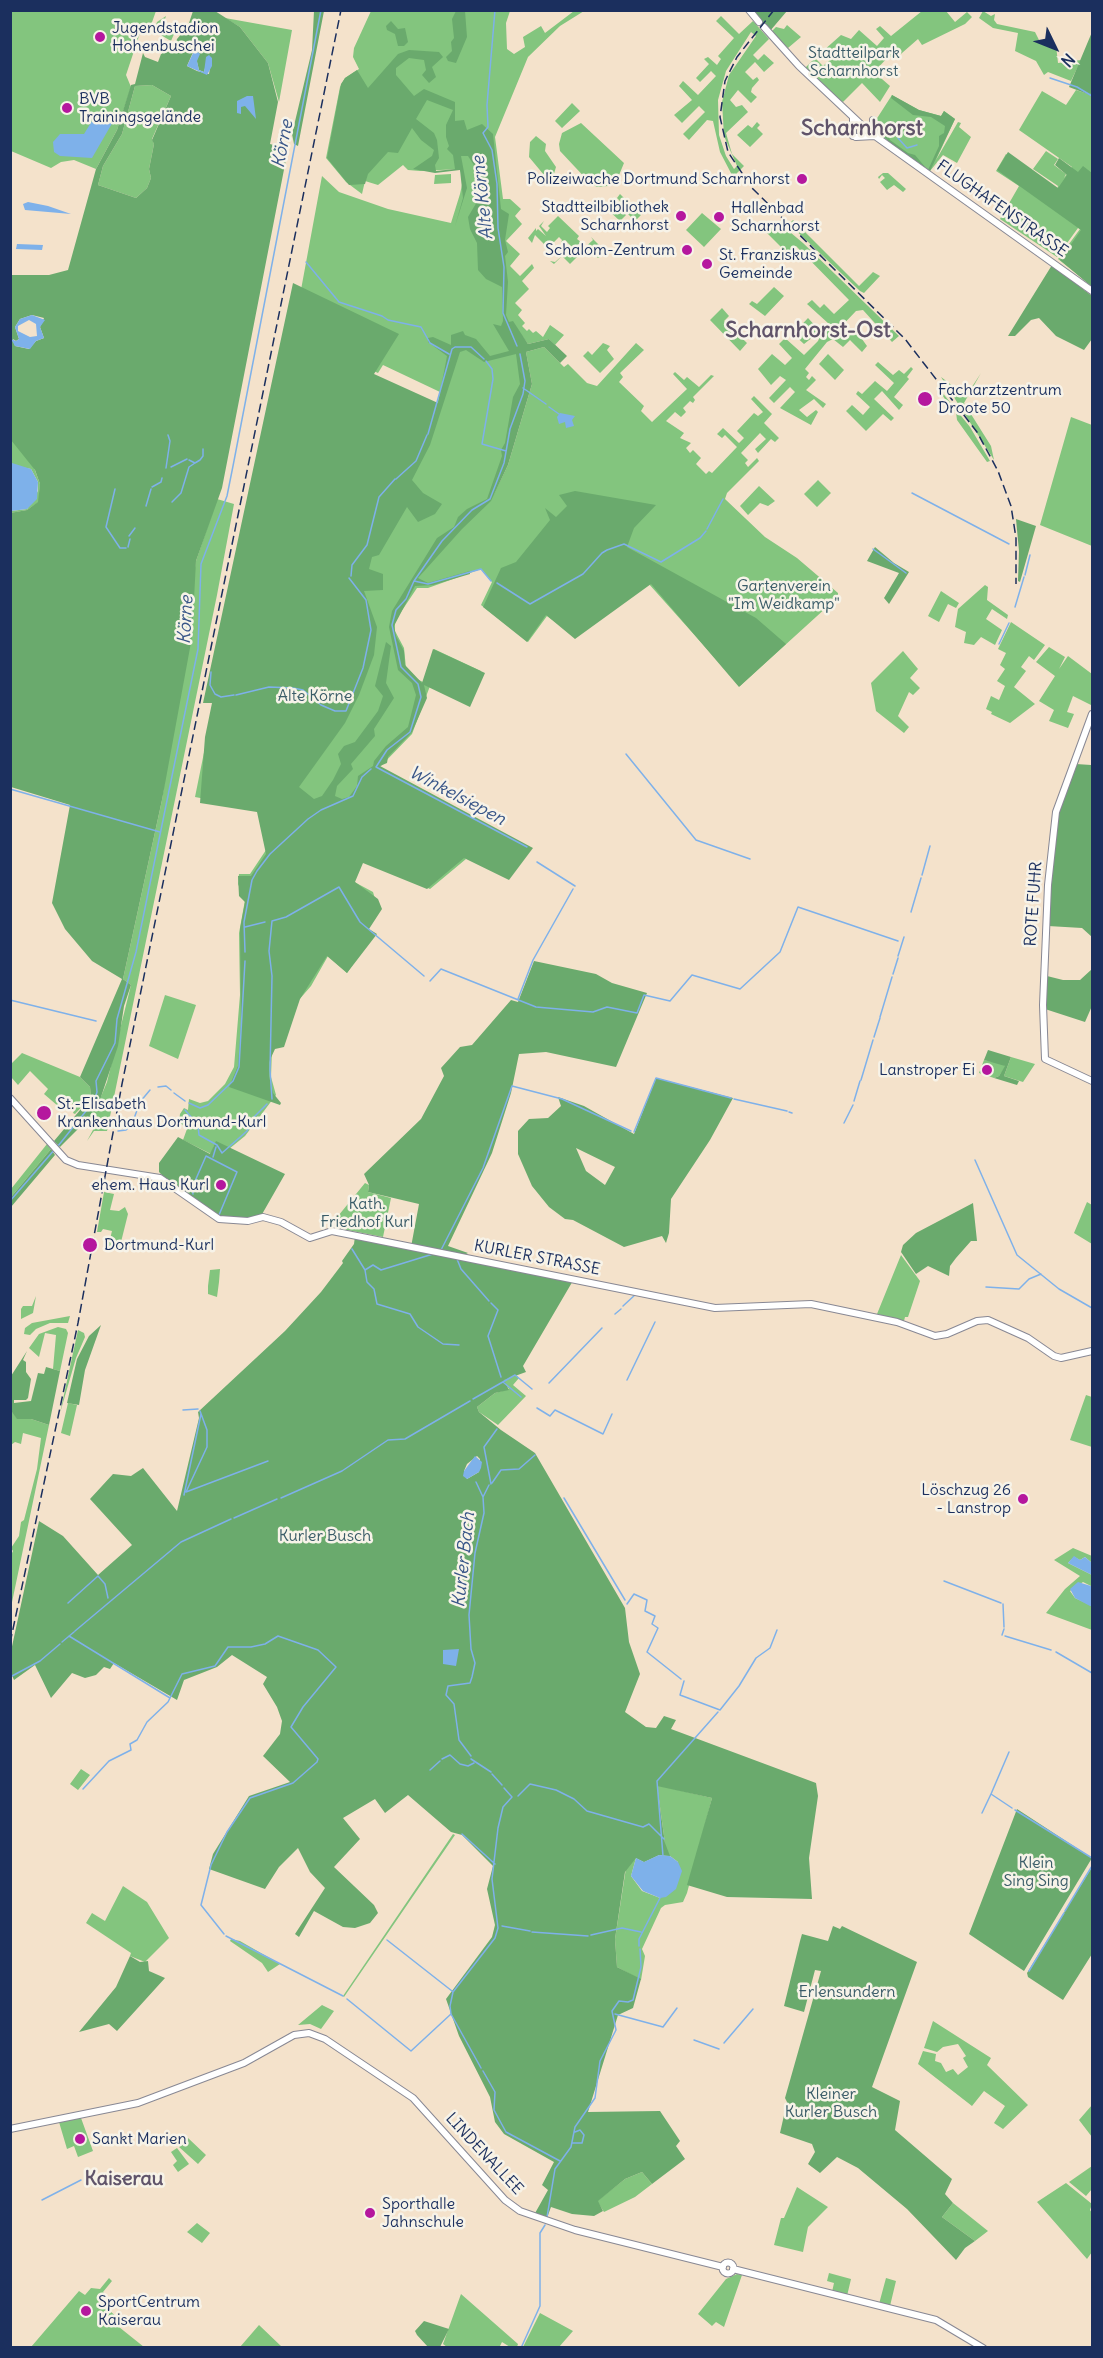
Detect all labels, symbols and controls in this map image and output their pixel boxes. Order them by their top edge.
place label: Jugendstadion Hohenbuschei [112,18,219,56]
north arrow [1025,18,1085,78]
marker: Jugendstadion Hohenbuschei [93,30,107,44]
park label: Stadtteilpark Scharnhorst [808,43,900,81]
text: N [1057,49,1079,71]
place label: BVB Trainingsgelände [79,89,201,127]
marker: BVB Trainingsgelände [60,101,74,115]
district label: Scharnhorst [801,116,923,142]
water label: Körne [268,118,298,170]
water label: Alte Körne [468,155,498,241]
street label: FLUGHAFENSTRASSE [933,156,1071,262]
place label: Polizeiwache Dortmund Scharnhorst [527,169,790,189]
marker: Polizeiwache Dortmund Scharnhorst [795,172,809,186]
place label: Stadtteilbibliothek Scharnhorst [541,197,669,235]
place label: Hallenbad Scharnhorst [731,198,820,236]
marker: Stadtteilbibliothek Scharnhorst [674,209,688,223]
marker: Hallenbad Scharnhorst [712,210,726,224]
place label: Schalom-Zentrum [545,240,675,260]
marker: Schalom-Zentrum [680,243,694,257]
place label: St. Franziskus Gemeinde [719,245,817,283]
marker: St. Franziskus Gemeinde [700,257,714,271]
district label: Scharnhorst-Ost [725,318,891,344]
place label: Facharztzentrum Droote 50 [938,380,1062,418]
marker: Facharztzentrum Droote 50 [916,390,934,408]
park label: Gartenverein "Im Weidkamp" [728,576,840,614]
water label: Körne [174,595,198,645]
park label: Alte Körne [278,686,352,706]
water label: Winkelsiepen [405,762,509,830]
street label: ROTE FUHR [1021,861,1047,947]
place label: Lanstroper Ei [879,1060,975,1080]
marker: Lanstroper Ei [980,1063,994,1077]
place label: St.-Elisabeth Krankenhaus Dortmund-Kurl [57,1094,266,1132]
marker: St.-Elisabeth Krankenhaus Dortmund-Kurl [35,1104,53,1122]
place label: ehem. Haus Kurl [91,1175,209,1195]
marker: ehem. Haus Kurl [214,1178,228,1192]
park label: Kath. Friedhof Kurl [321,1194,413,1232]
place label: Dortmund-Kurl [104,1235,214,1255]
marker: Dortmund-Kurl [81,1236,99,1254]
street label: KURLER STRASSE [472,1236,602,1280]
place label: Löschzug 26 - Lanstrop [921,1480,1011,1518]
marker: Löschzug 26 - Lanstrop [1016,1492,1030,1506]
water label: Kurler Bach [448,1511,480,1609]
park label: Kurler Busch [279,1526,371,1546]
park label: Klein Sing Sing [1003,1853,1069,1891]
park label: Erlensundern [799,1982,895,2002]
park label: Kleiner Kurler Busch [785,2084,877,2122]
street label: LINDENALLEE [441,2109,527,2199]
place label: Sankt Marien [92,2129,187,2149]
marker: Sankt Marien [73,2132,87,2146]
district label: Kaiserau [85,2167,163,2191]
place label: Sporthalle Jahnschule [382,2194,464,2232]
marker: Sporthalle Jahnschule [363,2206,377,2220]
place label: SportCentrum Kaiserau [98,2292,200,2330]
marker: SportCentrum Kaiserau [79,2304,93,2318]

